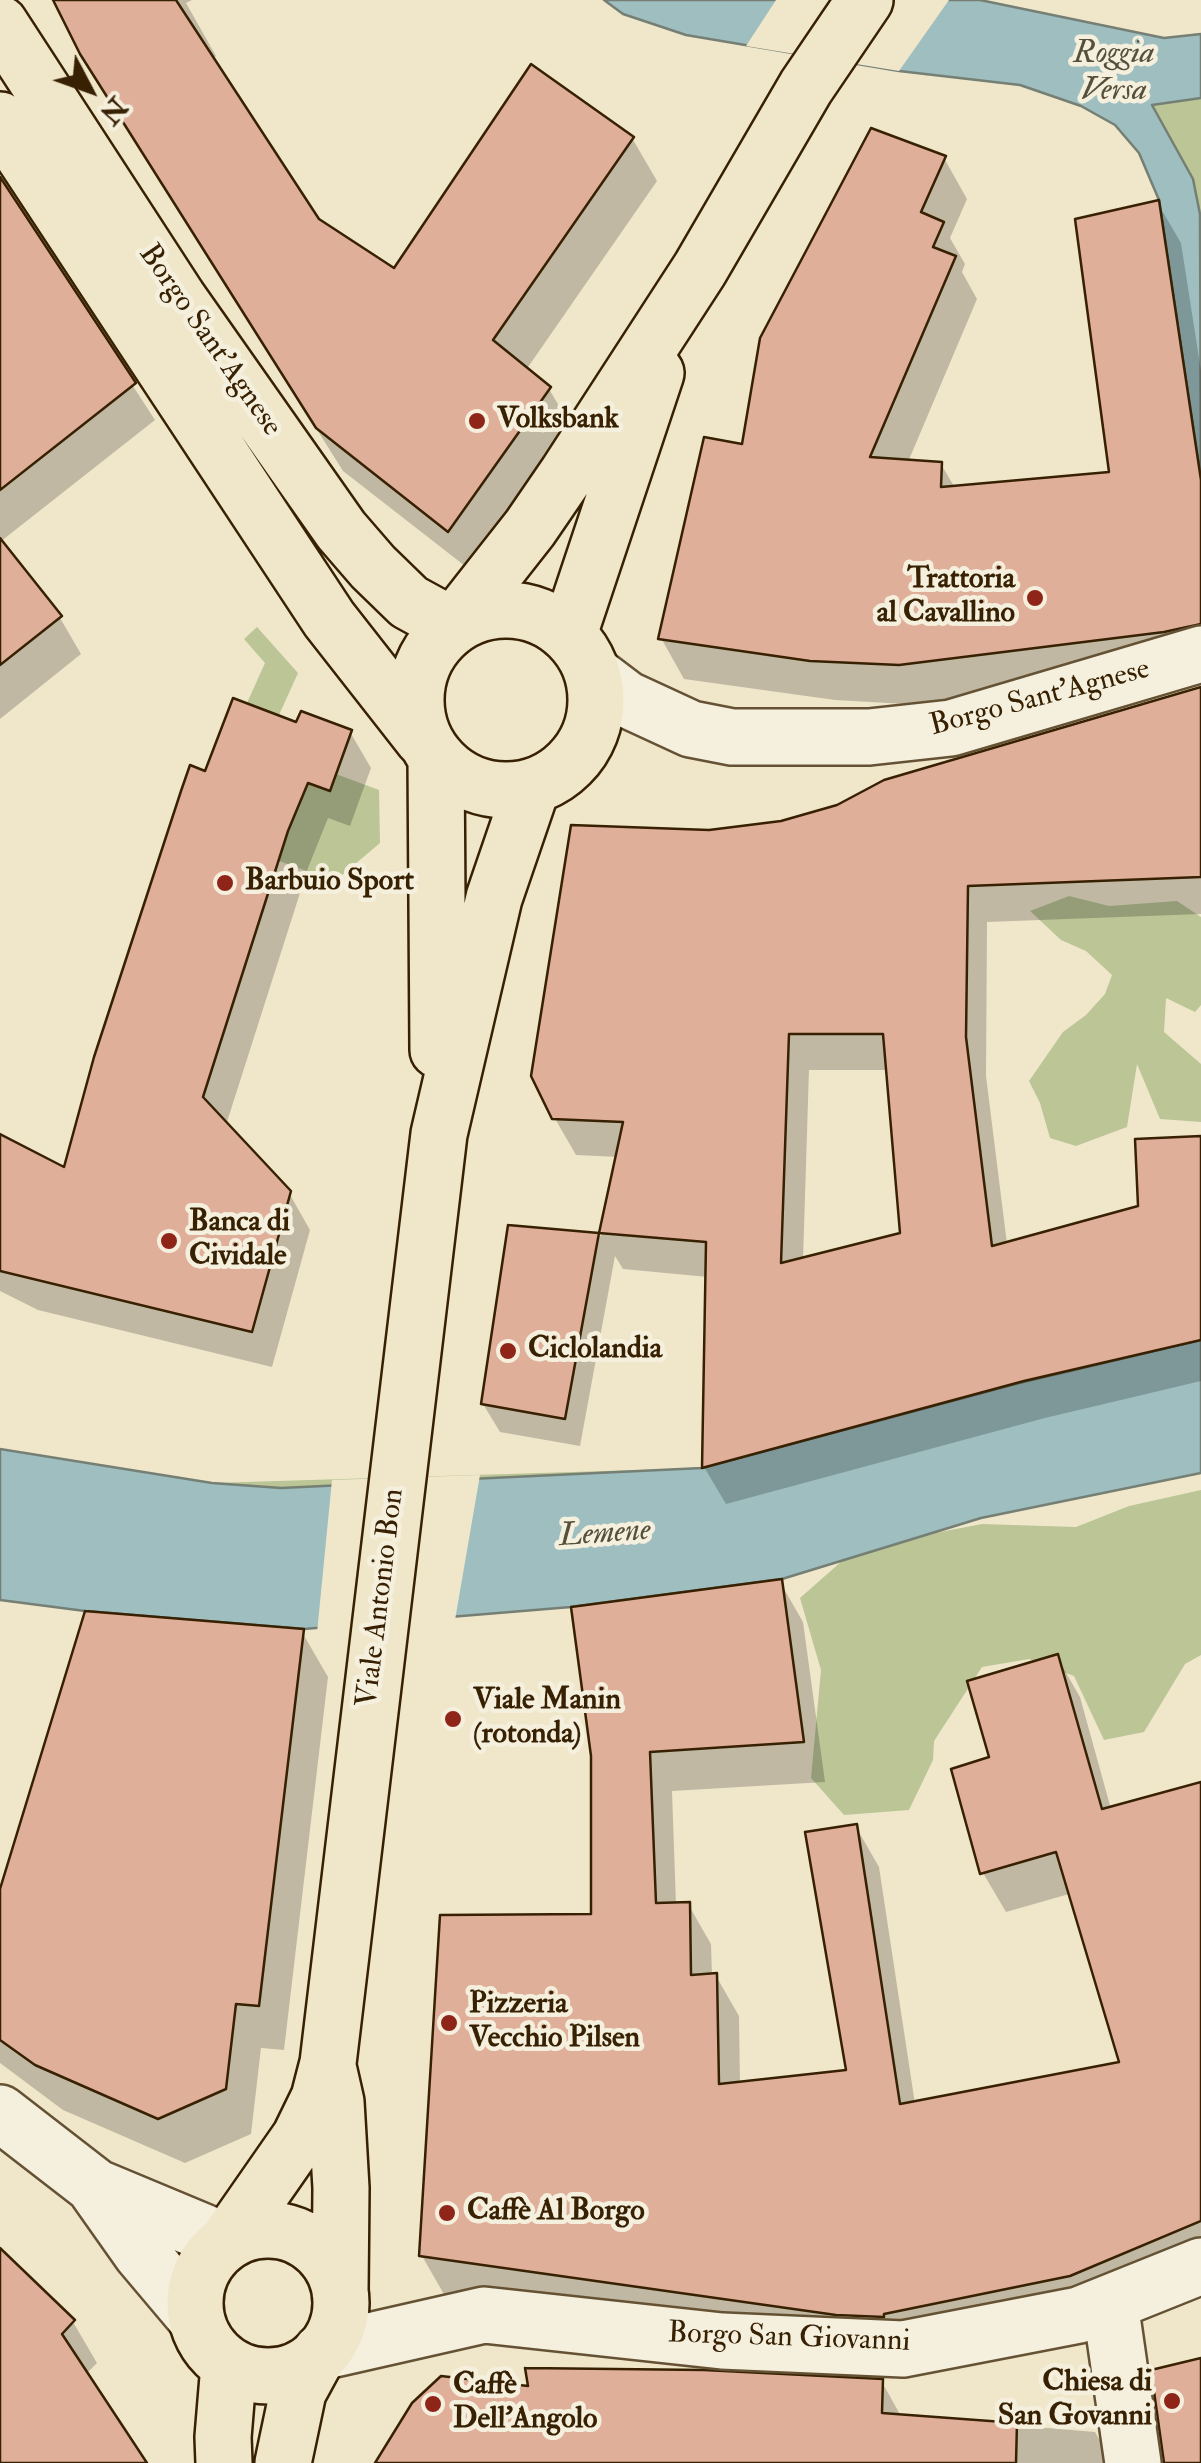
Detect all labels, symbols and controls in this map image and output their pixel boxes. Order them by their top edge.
water label: Roggia Versa [1073,36,1155,111]
north arrow [40,40,140,140]
text: N [92,89,134,131]
street label: Borgo Sant'Agnese [129,238,289,444]
place label: Volksbank [497,403,619,439]
marker: Volksbank [466,410,488,432]
place label: Trattoria al Cavallino [877,563,1015,634]
marker: Trattoria al Cavallino [1024,587,1046,609]
street label: Borgo Sant'Agnese [926,652,1154,746]
place label: Barbuio Sport [245,865,414,901]
marker: Barbuio Sport [214,872,236,894]
place label: Banca di Cividale [189,1206,290,1276]
marker: Banca di Cividale [158,1230,180,1252]
place label: Ciclolandia [528,1333,662,1369]
marker: Ciclolandia [497,1340,519,1362]
street label: Viale Antonio Bon [351,1487,413,1709]
water label: Lemene [558,1513,652,1557]
place label: Viale Manin (rotonda) [473,1684,621,1754]
marker: Viale Manin (rotonda) [442,1708,464,1730]
place label: Pizzeria Vecchio Pilsen [469,1988,640,2058]
marker: Pizzeria Vecchio Pilsen [438,2012,460,2034]
place label: Caffè Al Borgo [467,2195,645,2231]
marker: Caffè Al Borgo [436,2202,458,2224]
street label: Borgo San Giovanni [667,2317,911,2361]
place label: Chiesa di San Govanni [998,2366,1152,2436]
place label: Caffè Dell'Angolo [453,2369,597,2440]
marker: Chiesa di San Govanni [1161,2390,1183,2412]
marker: Caffè Dell'Angolo [422,2393,444,2415]

